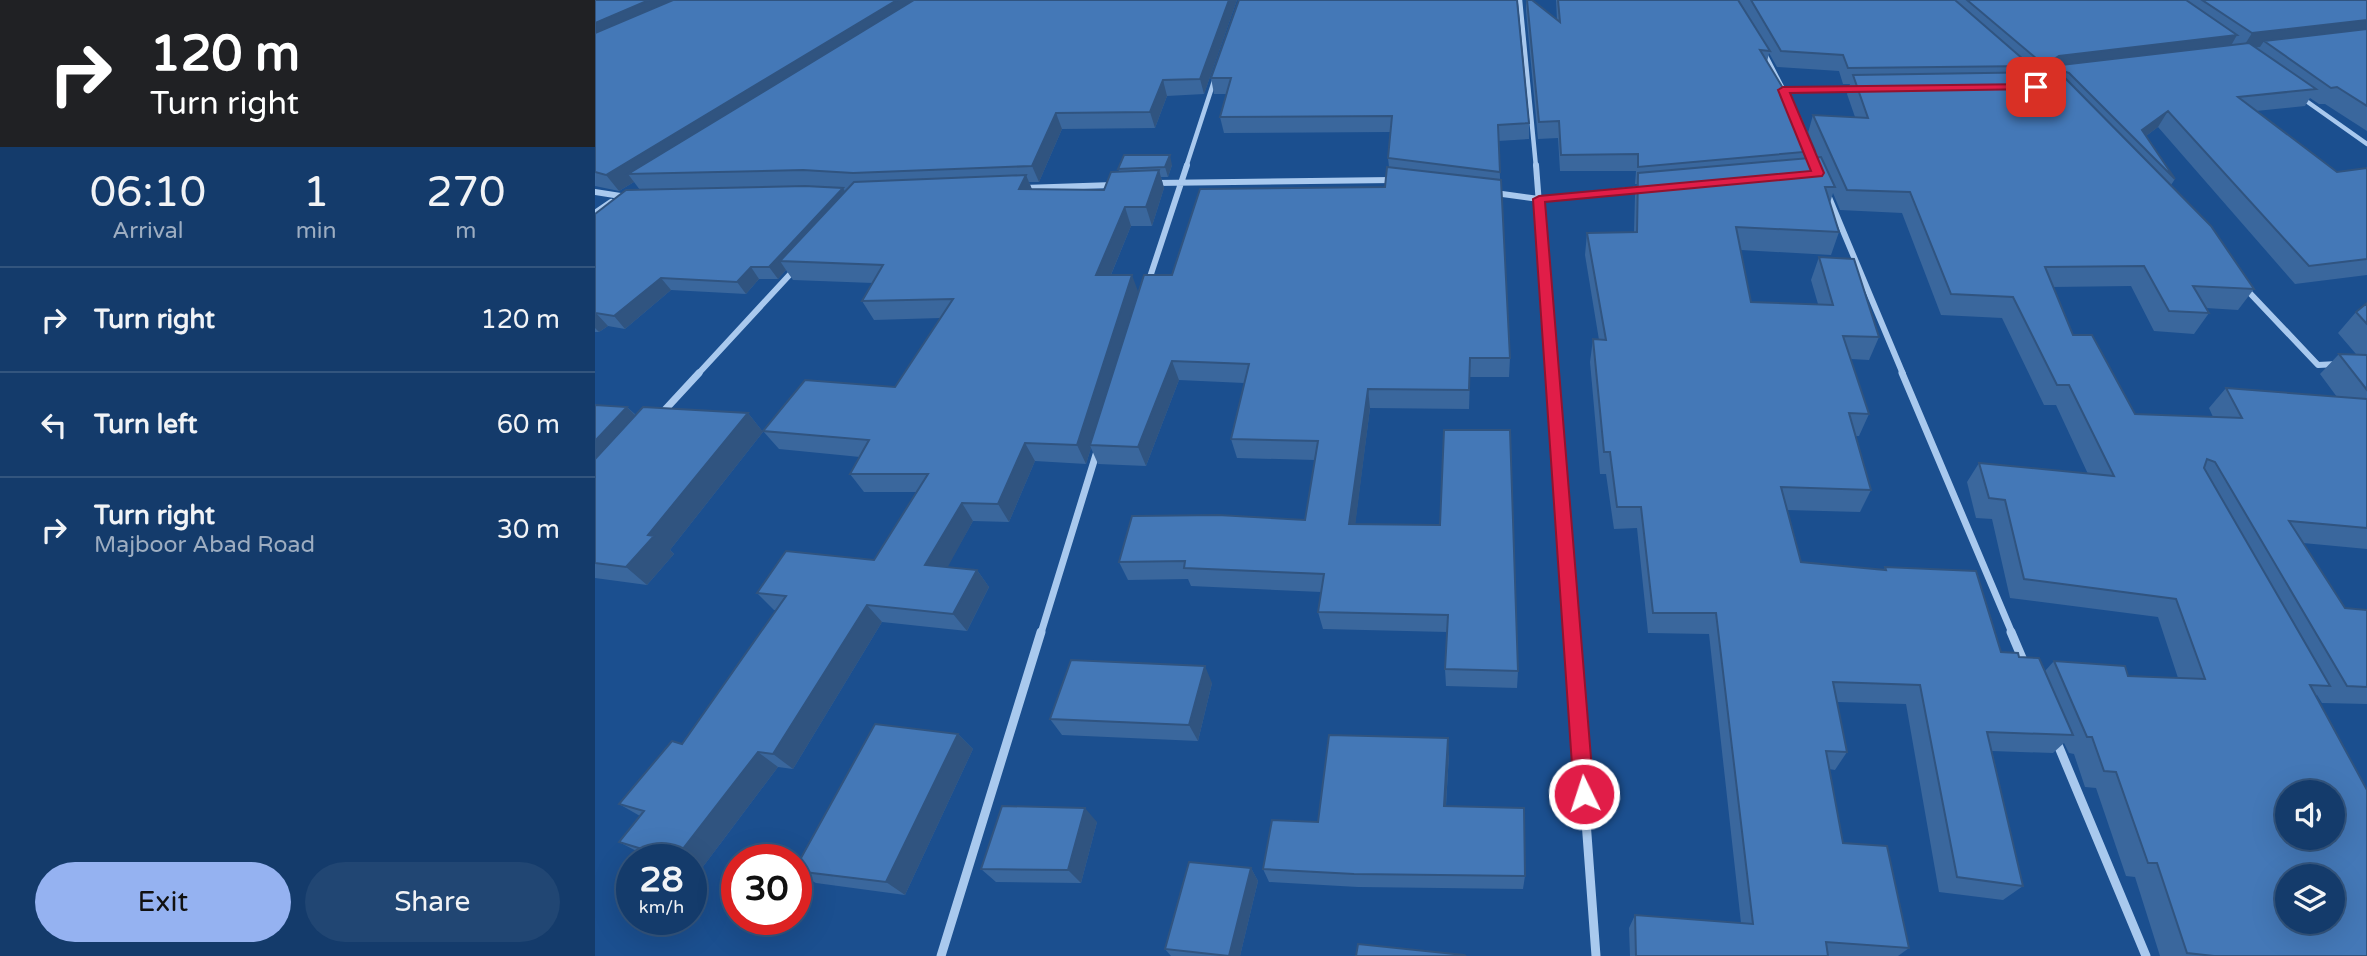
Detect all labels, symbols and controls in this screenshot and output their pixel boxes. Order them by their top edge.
text: 120 m [150,25,300,84]
icon: right [35,28,126,119]
pin [2006,57,2066,117]
icon: arrive [2017,68,2055,106]
text: Turn right [150,85,299,123]
text: 06:10 [90,167,206,218]
text: 1 [303,167,329,218]
text: 270 [426,167,505,218]
text: Arrival [112,217,183,245]
text: min [296,217,337,245]
text: m [455,217,476,245]
icon: right [35,301,73,339]
text: Turn right [94,304,215,335]
text: 120 m [480,304,560,335]
icon: left [35,406,73,444]
text: Turn left [94,409,197,440]
text: 60 m [497,409,560,440]
text: Turn right [94,500,215,531]
icon: right [35,511,73,549]
text: 30 m [497,514,560,545]
text: Majboor Abad Road [94,531,315,559]
position arrow [1547,757,1621,831]
map controls [2275,780,2345,934]
button: sound [2275,780,2345,850]
speed limit sign: 30 [721,844,812,935]
text: 28 [640,859,683,901]
button: Exit [35,862,291,942]
button: Share [305,862,560,942]
button: layers [2275,864,2345,934]
text: km/h [639,896,684,918]

